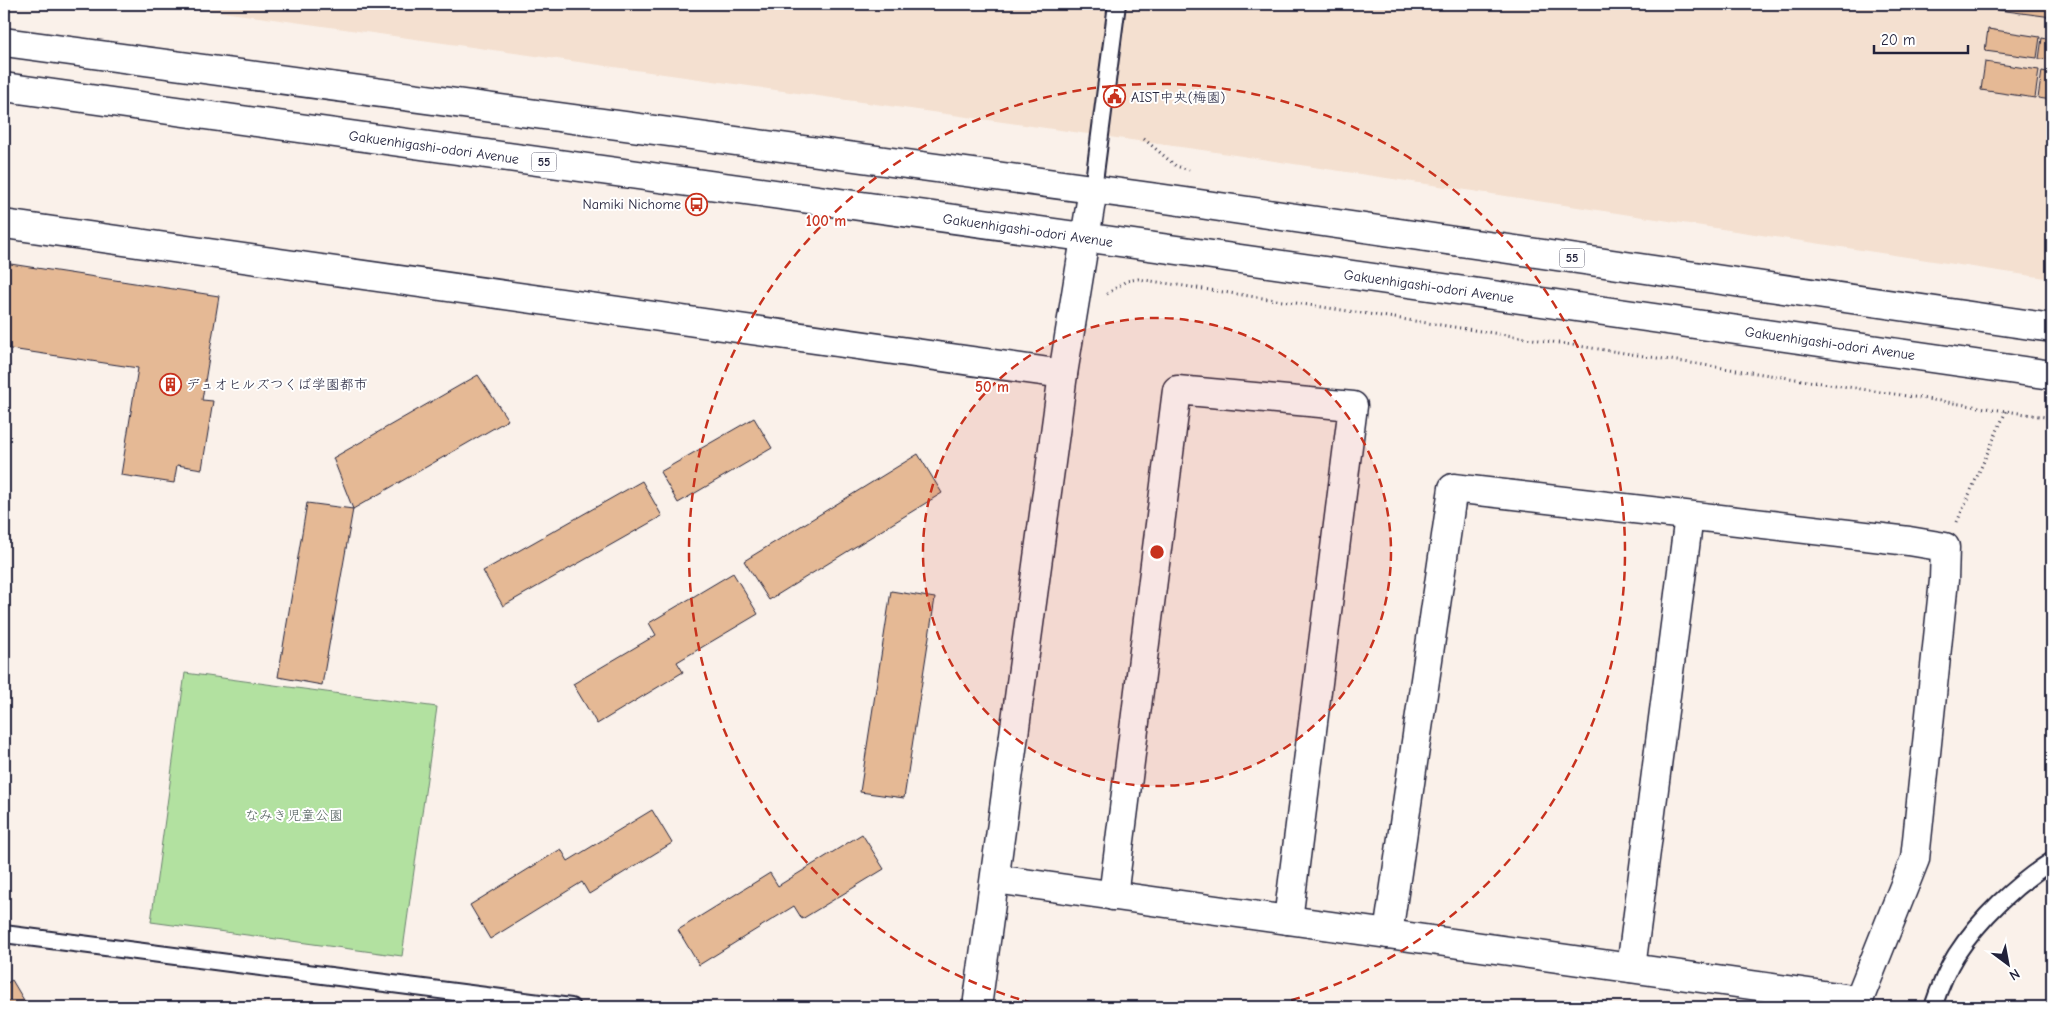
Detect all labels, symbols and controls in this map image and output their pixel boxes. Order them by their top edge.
scale bar [1874,22,1967,54]
text: 20 m [1881,31,1915,49]
public building icon: AIST中央(梅園) [1103,85,1127,109]
place label: AIST中央(梅園) [1131,89,1225,106]
street label: Gakuenhigashi-odori Avenue [348,127,520,168]
road number: 55 [532,152,556,172]
bus stop icon: Namiki Nichome [685,192,709,216]
place label: Namiki Nichome [583,196,681,213]
street label: Gakuenhigashi-odori Avenue [942,210,1114,251]
text: 100 m [806,212,846,230]
road number: 55 [1560,248,1584,268]
street label: Gakuenhigashi-odori Avenue [1343,266,1515,307]
street label: Gakuenhigashi-odori Avenue [1744,323,1916,364]
building icon: デュオヒルズつくば学園都市 [158,372,182,396]
place label: デュオヒルズつくば学園都市 [186,376,368,393]
text: 50 m [975,378,1009,396]
centre of rings [1148,543,1166,561]
park label: なみき児童公園 [245,807,343,824]
north arrow [1984,938,2034,988]
text: N [2006,965,2023,984]

